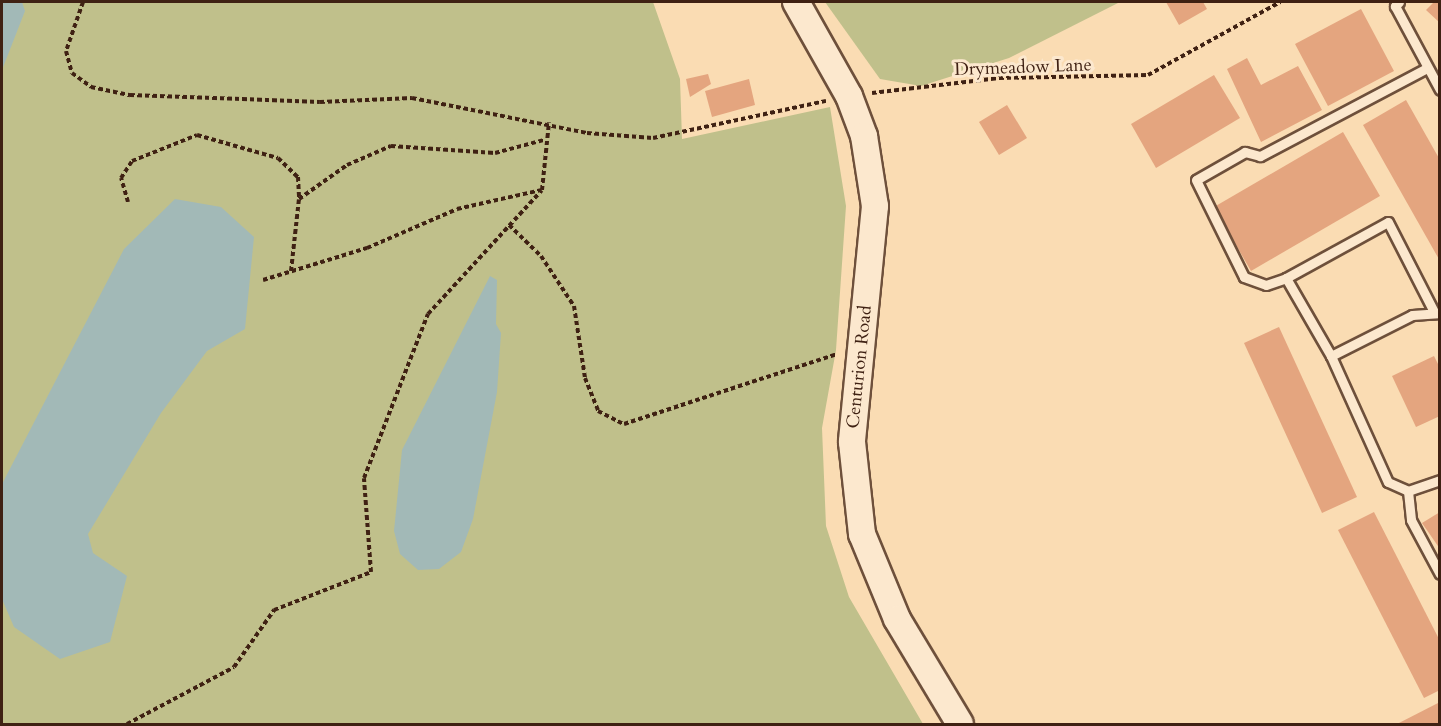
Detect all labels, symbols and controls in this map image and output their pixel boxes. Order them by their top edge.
street label: Drymeadow Lane [954,55,1092,81]
street label: Centurion Road [843,304,877,430]

